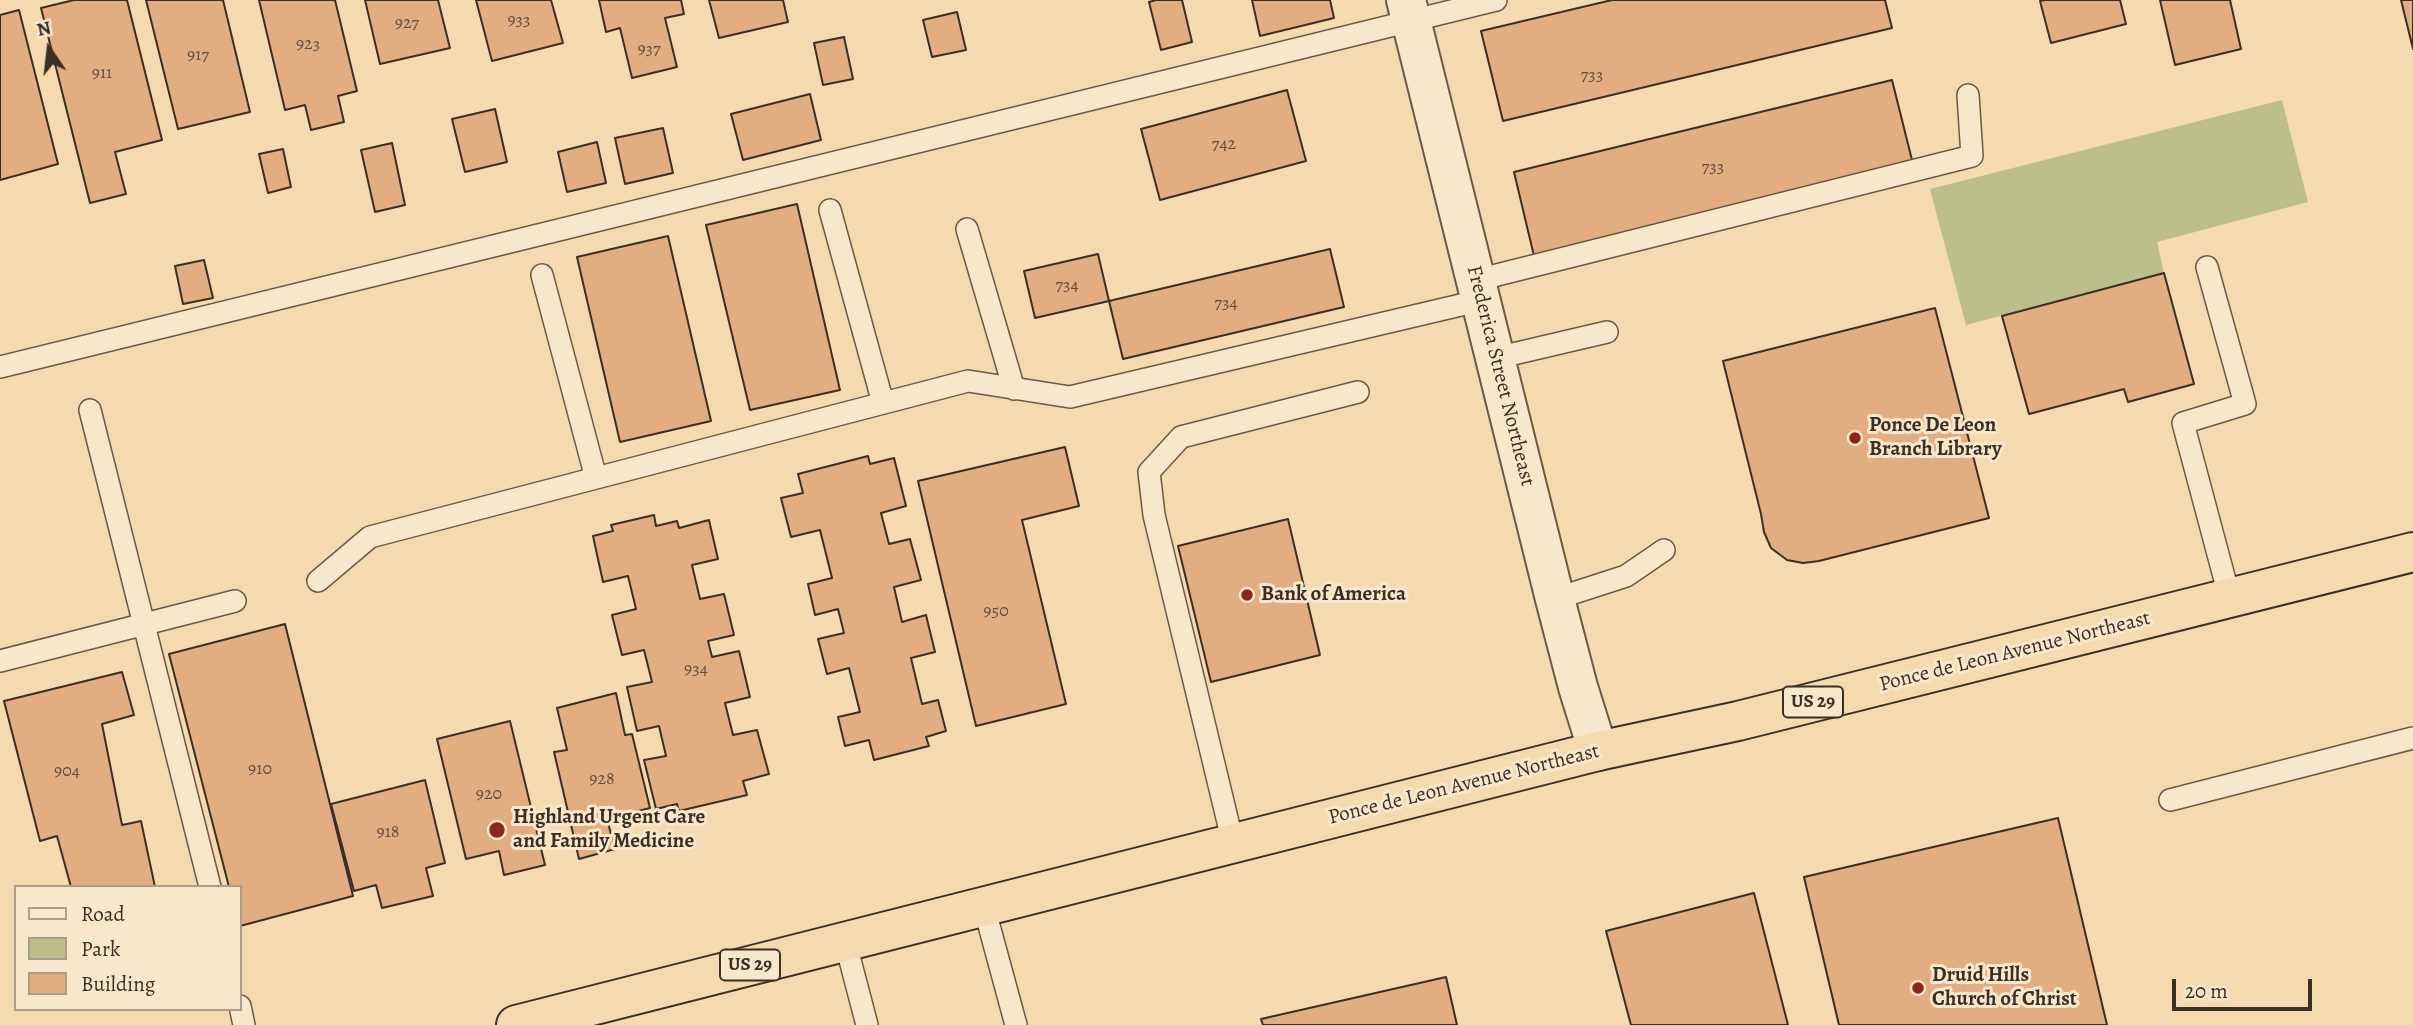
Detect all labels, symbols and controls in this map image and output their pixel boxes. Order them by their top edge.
house number: 933 [507,10,531,32]
house number: 927 [395,13,419,35]
north arrow [14,14,84,84]
text: N [34,14,54,43]
house number: 923 [296,34,320,56]
house number: 937 [637,39,661,61]
house number: 917 [187,45,209,67]
house number: 911 [92,63,112,85]
house number: 733 [1581,65,1603,87]
house number: 742 [1212,134,1236,156]
house number: 733 [1702,157,1724,179]
street label: Frederica Street Northeast [1460,263,1540,489]
house number: 734 [1055,275,1079,297]
house number: 734 [1214,293,1238,315]
place label: Ponce De Leon Branch Library [1869,413,2002,463]
marker: Ponce De Leon Branch Library [1847,430,1863,446]
place label: Bank of America [1261,582,1406,608]
marker: Bank of America [1239,587,1255,603]
house number: 950 [983,601,1009,623]
street label: Ponce de Leon Avenue Northeast [1877,606,2153,698]
house number: 934 [684,659,708,681]
road number: US 29 [1783,687,1843,718]
street label: Ponce de Leon Avenue Northeast [1326,739,1602,831]
house number: 910 [248,759,272,781]
house number: 904 [54,761,80,783]
house number: 928 [589,769,615,791]
house number: 920 [476,784,502,806]
place label: Highland Urgent Care and Family Medicine [513,805,705,855]
marker: Highland Urgent Care and Family Medicine [487,820,507,840]
house number: 918 [376,822,400,844]
legend [14,885,242,1011]
text: Road [81,900,125,928]
text: Park [81,935,120,963]
road number: US 29 [720,950,780,981]
place label: Druid Hills Church of Christ [1932,963,2077,1013]
scale bar [2175,965,2315,1009]
text: Building [81,970,155,998]
text: 20 m [2185,977,2228,1005]
marker: Druid Hills Church of Christ [1910,980,1926,996]

